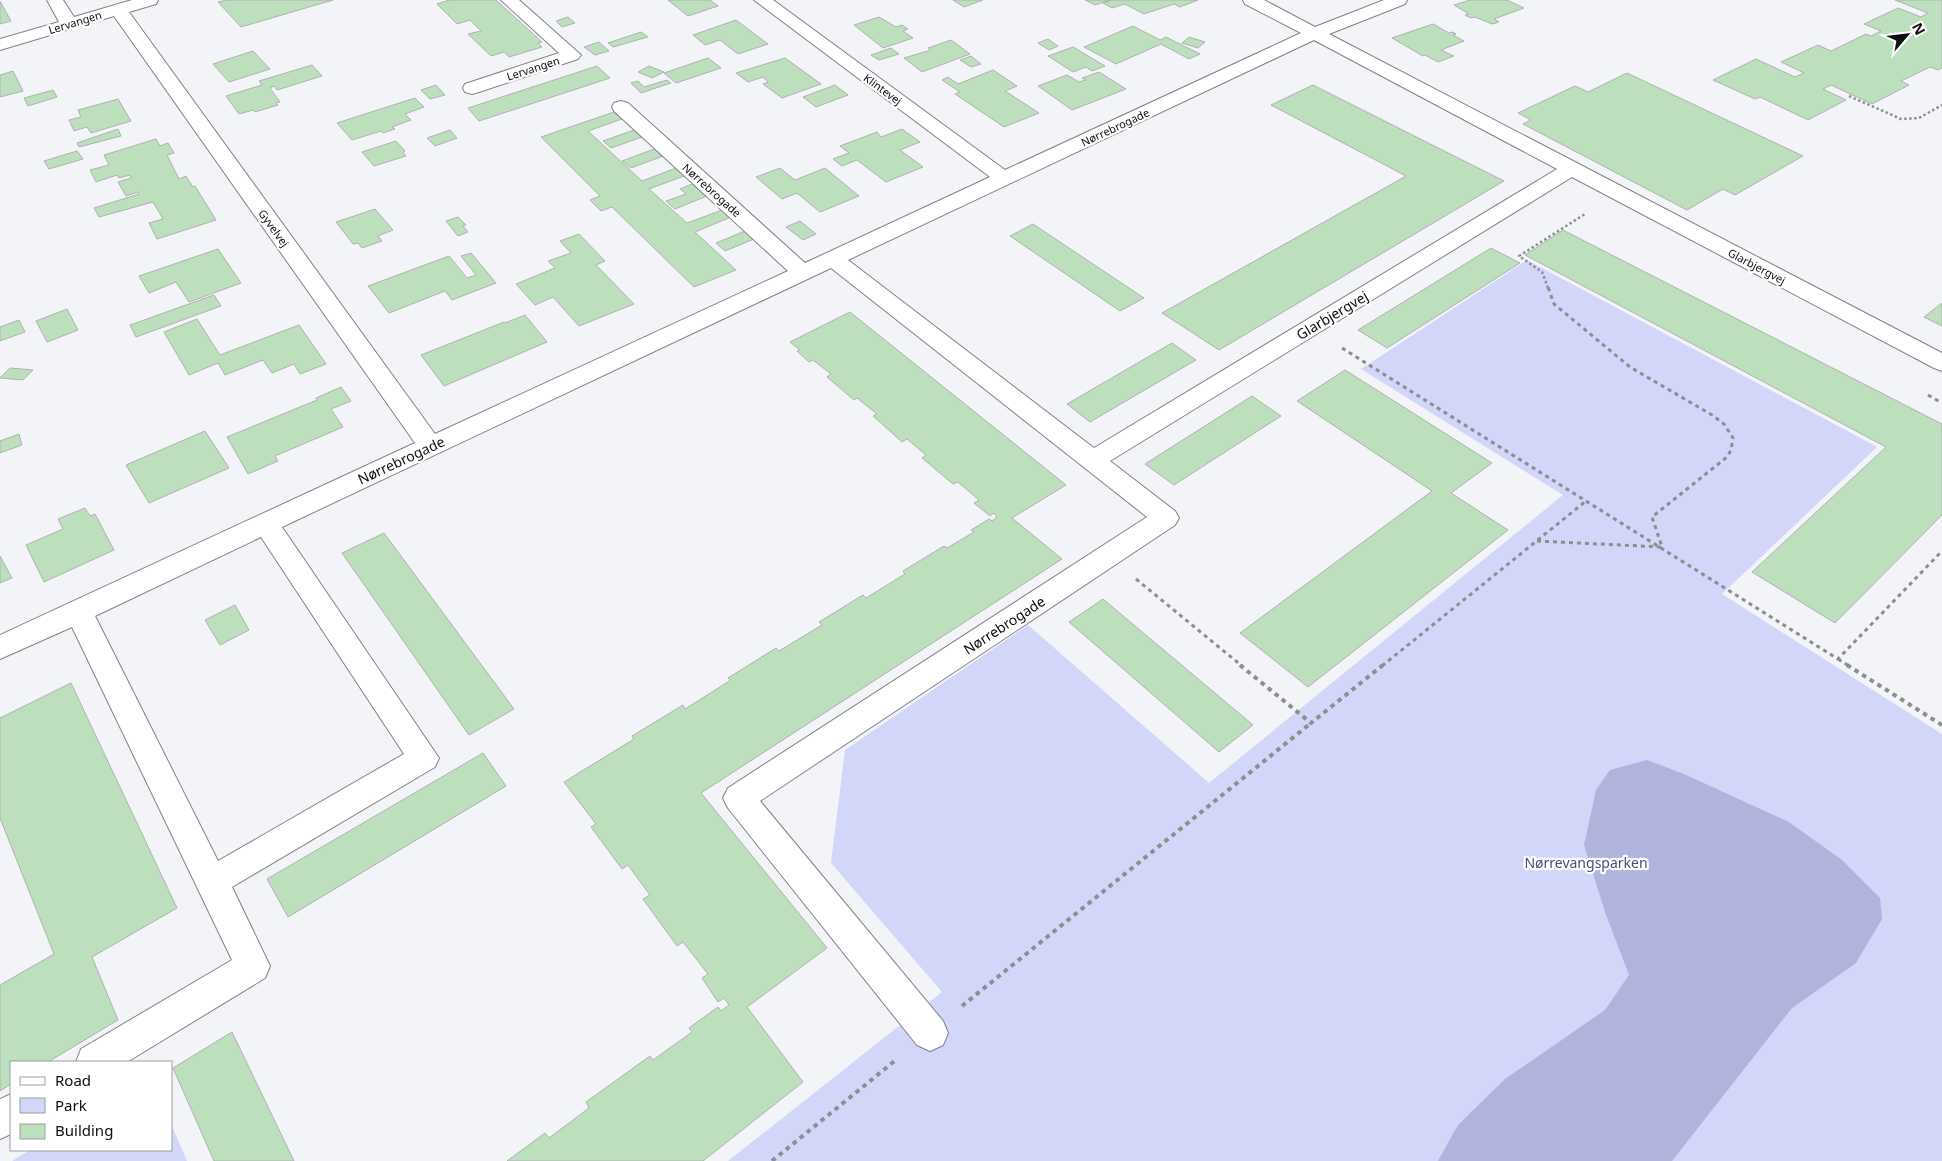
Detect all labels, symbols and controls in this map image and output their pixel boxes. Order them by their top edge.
street label: Lervangen [47,7,103,37]
north arrow [1882,10,1932,60]
text: N [1908,19,1930,38]
street label: Lervangen [505,52,561,84]
street label: Klintevej [861,70,905,108]
street label: Nørrebrogade [1078,105,1152,149]
street label: Nørrebrogade [680,160,744,220]
street label: Gyvelvej [255,206,293,250]
street label: Glarbjergvej [1726,245,1788,287]
street label: Glarbjergvej [1293,286,1371,344]
street label: Nørrebrogade [354,432,448,488]
street label: Nørrebrogade [959,591,1049,659]
park label: Nørrevangsparken [1524,853,1648,872]
legend [10,1061,172,1151]
text: Road [55,1070,91,1090]
text: Park [55,1095,87,1115]
text: Building [55,1120,113,1140]

